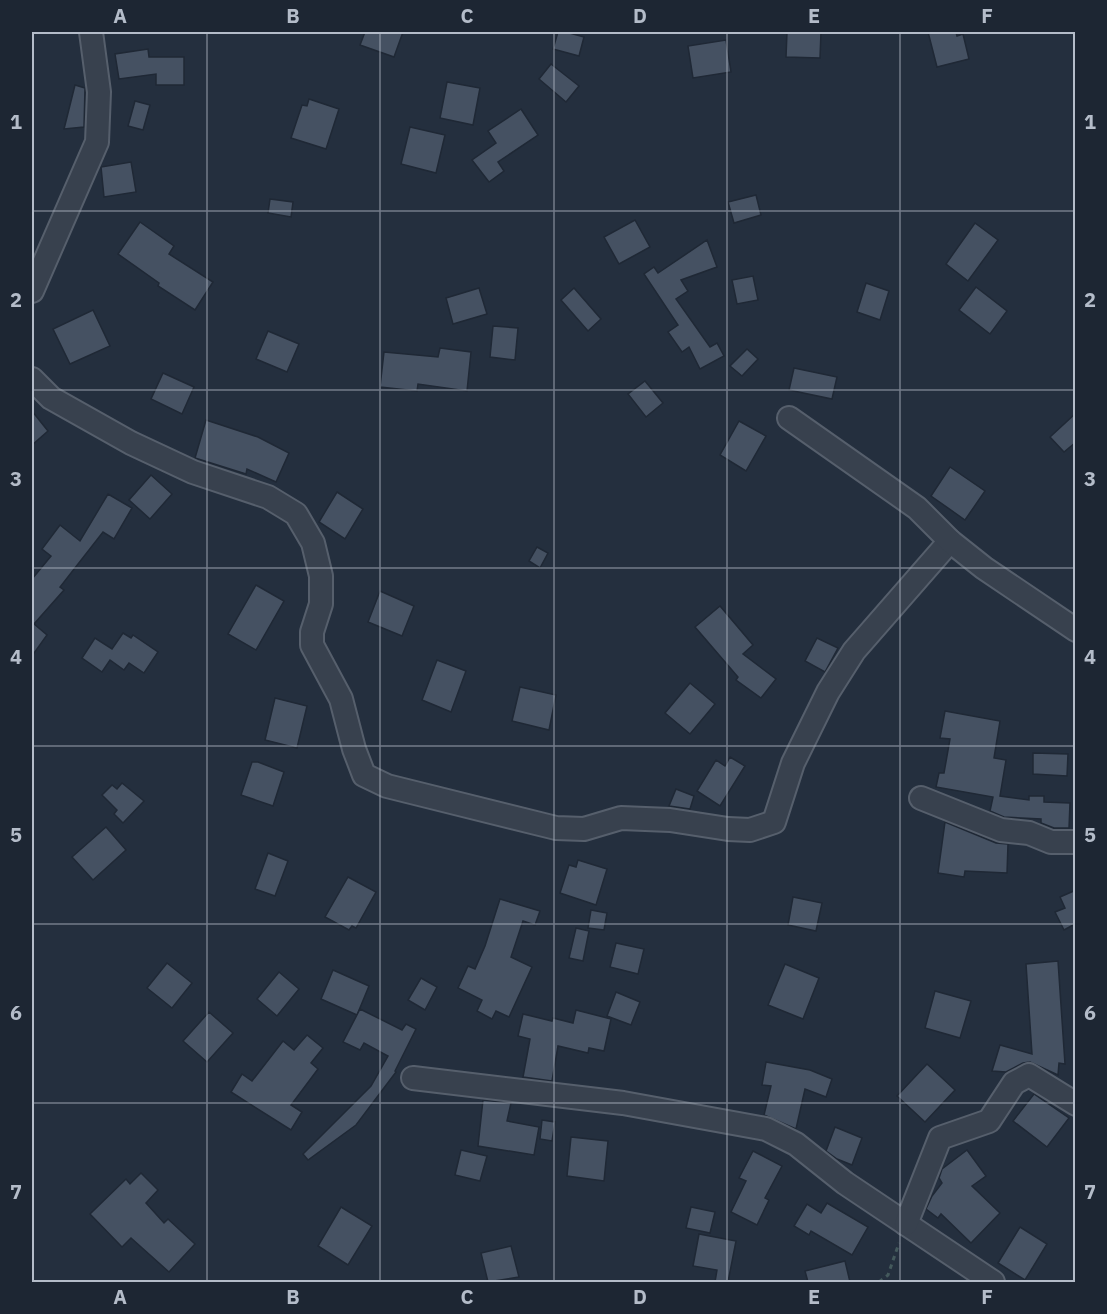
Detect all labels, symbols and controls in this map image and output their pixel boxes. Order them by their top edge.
text: A [113,2,127,29]
text: B [286,2,300,29]
text: C [460,2,474,29]
text: D [633,2,647,29]
text: E [808,2,820,29]
text: F [981,2,993,29]
text: 1 [10,108,22,135]
text: 1 [1084,108,1096,135]
text: 2 [10,286,22,313]
text: 2 [1084,286,1096,313]
text: 3 [10,465,22,492]
text: 3 [1084,465,1096,492]
text: 4 [10,643,22,670]
text: 4 [1084,643,1096,670]
text: 5 [10,821,22,848]
text: 5 [1084,821,1096,848]
text: 6 [10,999,22,1026]
text: 6 [1084,999,1096,1026]
text: 7 [10,1178,22,1205]
text: 7 [1084,1178,1096,1205]
text: A [113,1283,127,1310]
text: B [286,1283,300,1310]
text: C [460,1283,474,1310]
text: D [633,1283,647,1310]
text: E [808,1283,820,1310]
text: F [981,1283,993,1310]

